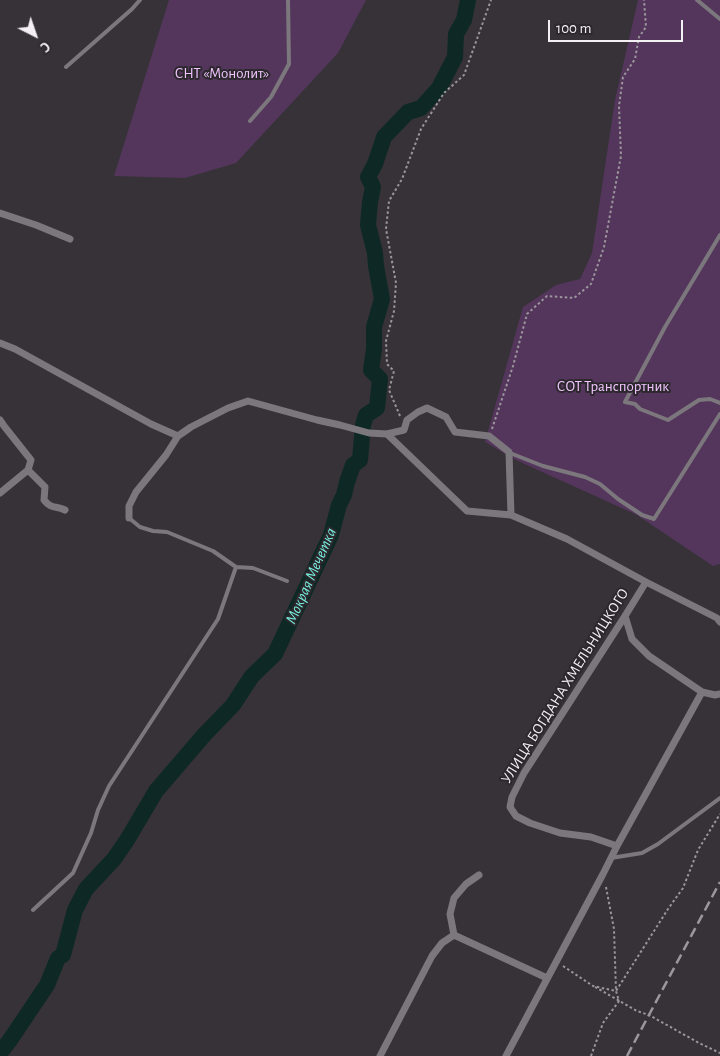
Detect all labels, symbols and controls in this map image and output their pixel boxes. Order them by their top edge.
north arrow [10,10,60,60]
scale bar [550,10,685,42]
text: 100 m [556,21,591,36]
text: С [37,38,52,54]
park label: СНТ «Монолит» [175,64,269,82]
park label: СОТ Транспортник [557,377,669,395]
water label: Мокрая Мечетка [281,525,341,627]
street label: УЛИЦА БОГДАНА ХМЕЛЬНИЦКОГО [497,585,633,787]

